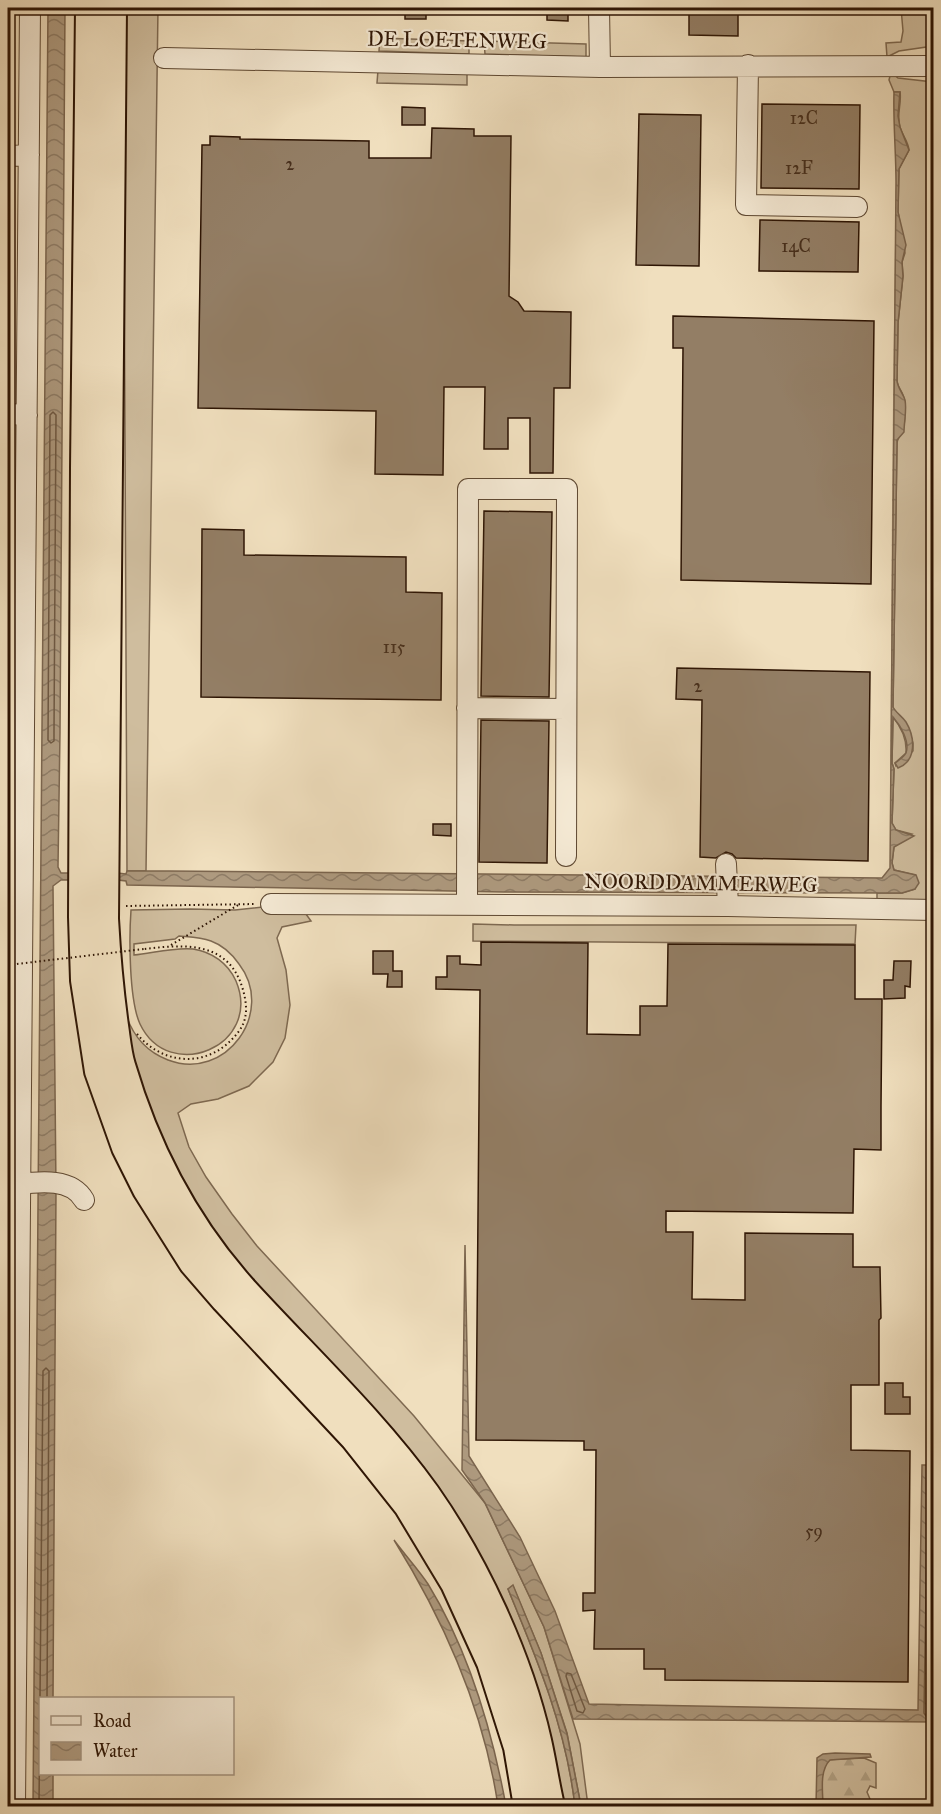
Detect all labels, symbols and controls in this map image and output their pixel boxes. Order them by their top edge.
street label: DE LOETENWEG [367,25,547,55]
house number: 12C [790,107,818,129]
house number: 2 [286,153,295,175]
house number: 12F [785,157,813,179]
house number: 14C [781,235,811,257]
house number: 115 [383,636,406,658]
house number: 2 [694,675,703,697]
street label: NOORDDAMMERWEG [584,868,818,898]
house number: 59 [805,1520,823,1542]
legend [39,1697,234,1775]
text: Road [93,1710,131,1732]
text: Water [93,1740,138,1762]

